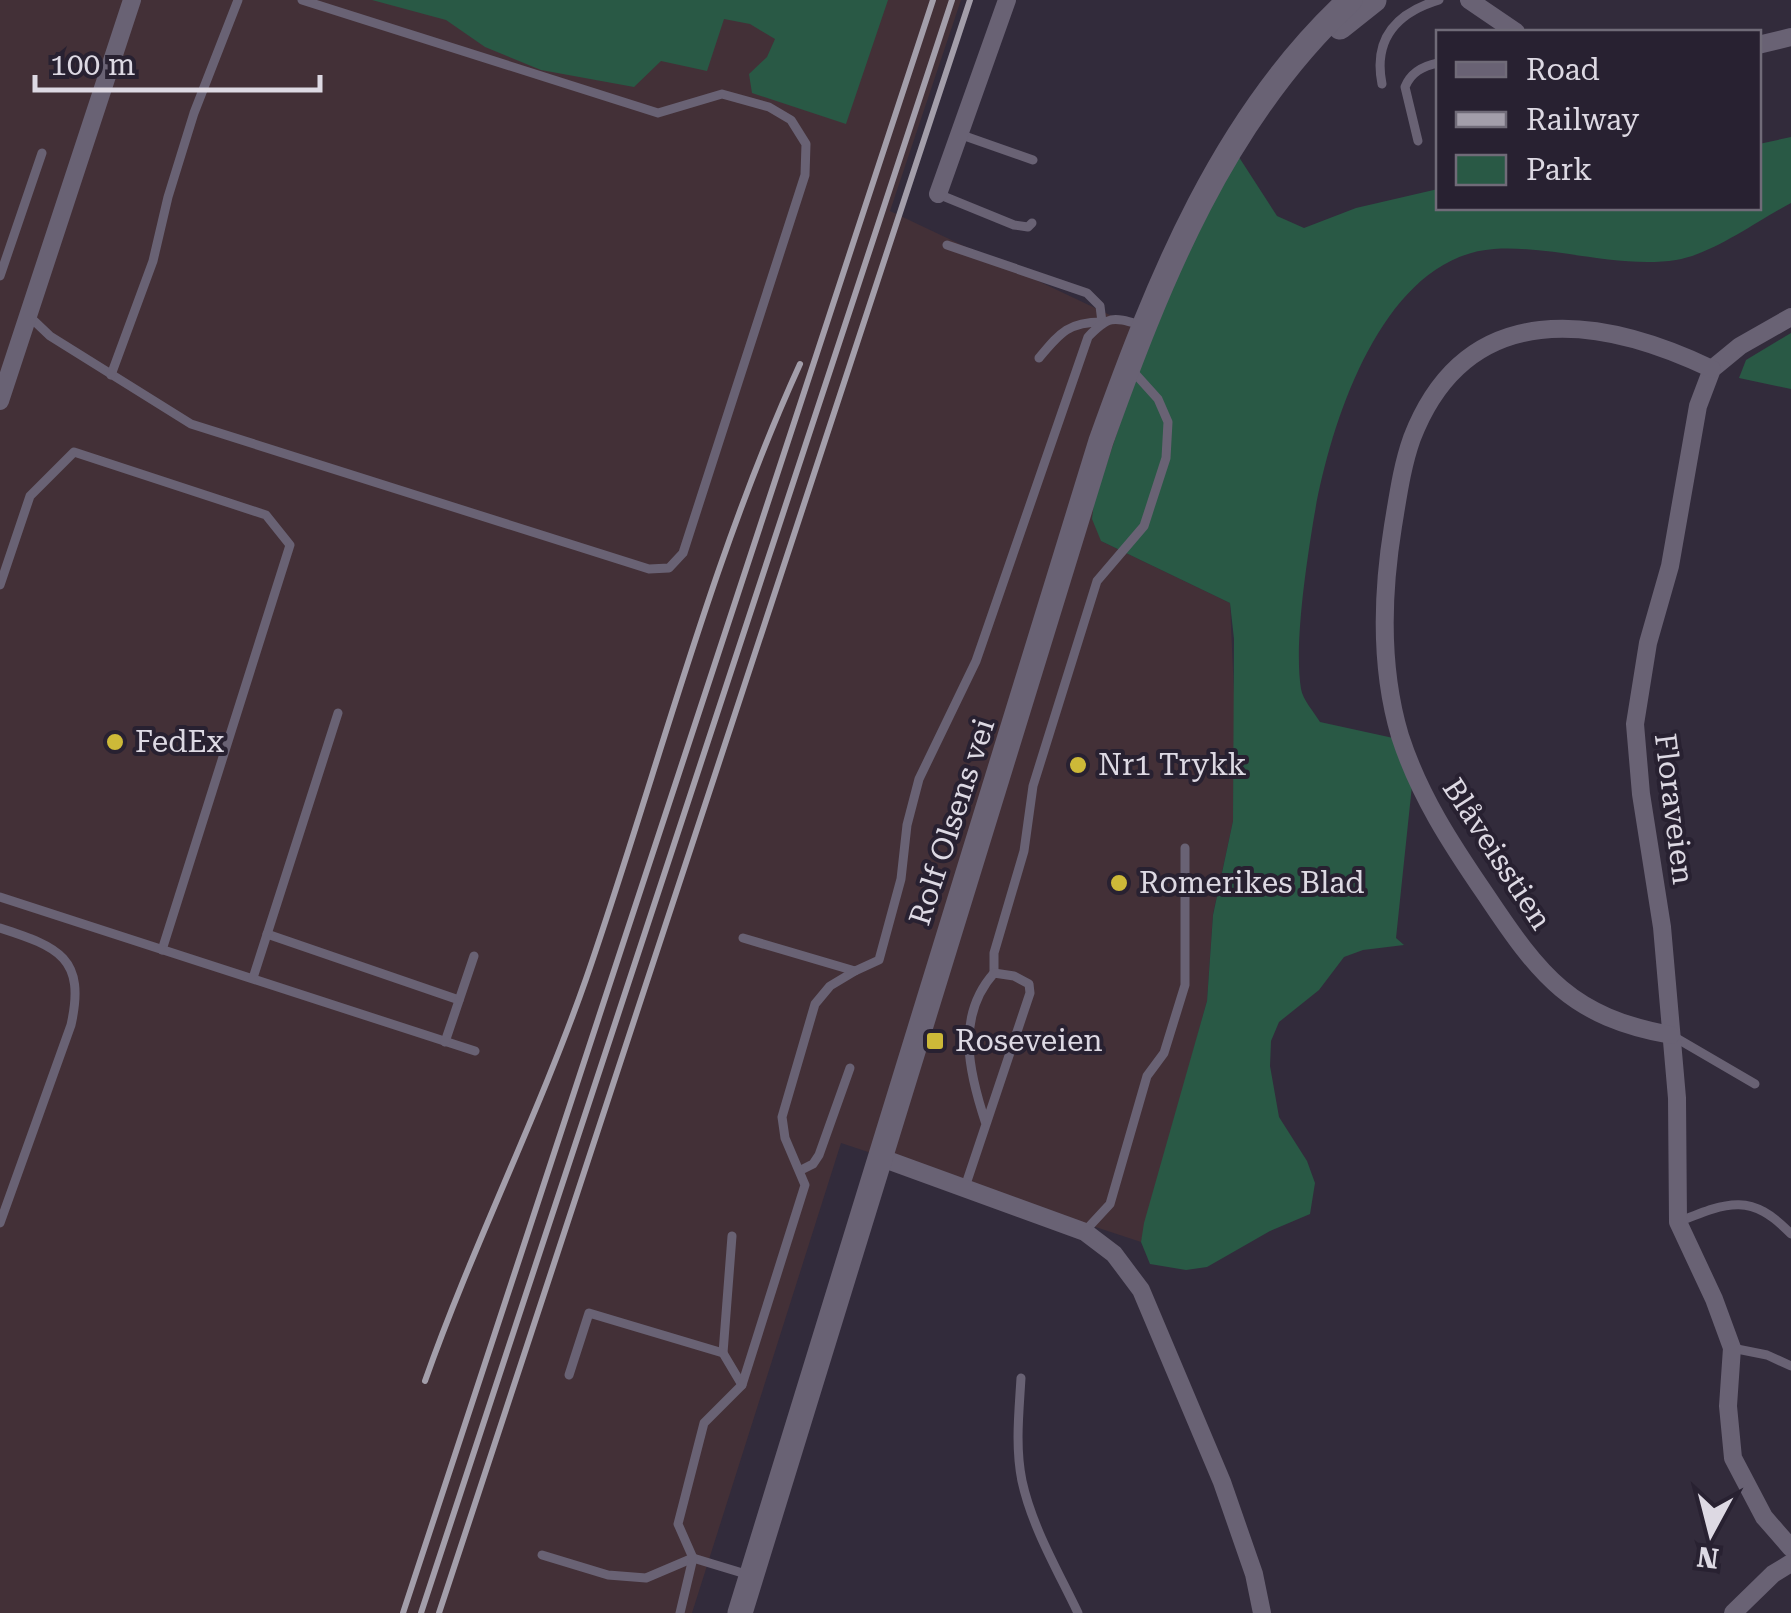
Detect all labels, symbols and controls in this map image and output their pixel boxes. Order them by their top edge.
scale bar [35,30,320,92]
legend [1436,30,1761,210]
text: 100 m [50,47,135,82]
text: Road [1526,52,1600,87]
text: Railway [1526,102,1640,137]
text: Park [1526,152,1592,187]
street label: Rolf Olsens vei [902,714,1001,929]
place label: FedEx [135,724,225,759]
marker: FedEx [104,731,126,753]
street label: Floraveien [1648,731,1701,886]
place label: Nr1 Trykk [1098,747,1246,782]
marker: Nr1 Trykk [1067,754,1089,776]
street label: Blåveisstien [1436,772,1559,936]
place label: Romerikes Blad [1139,865,1365,900]
marker: Romerikes Blad [1108,872,1130,894]
place label: Roseveien [955,1023,1103,1058]
marker: Roseveien [924,1030,946,1052]
north arrow [1661,1483,1761,1583]
text: N [1695,1540,1721,1575]

